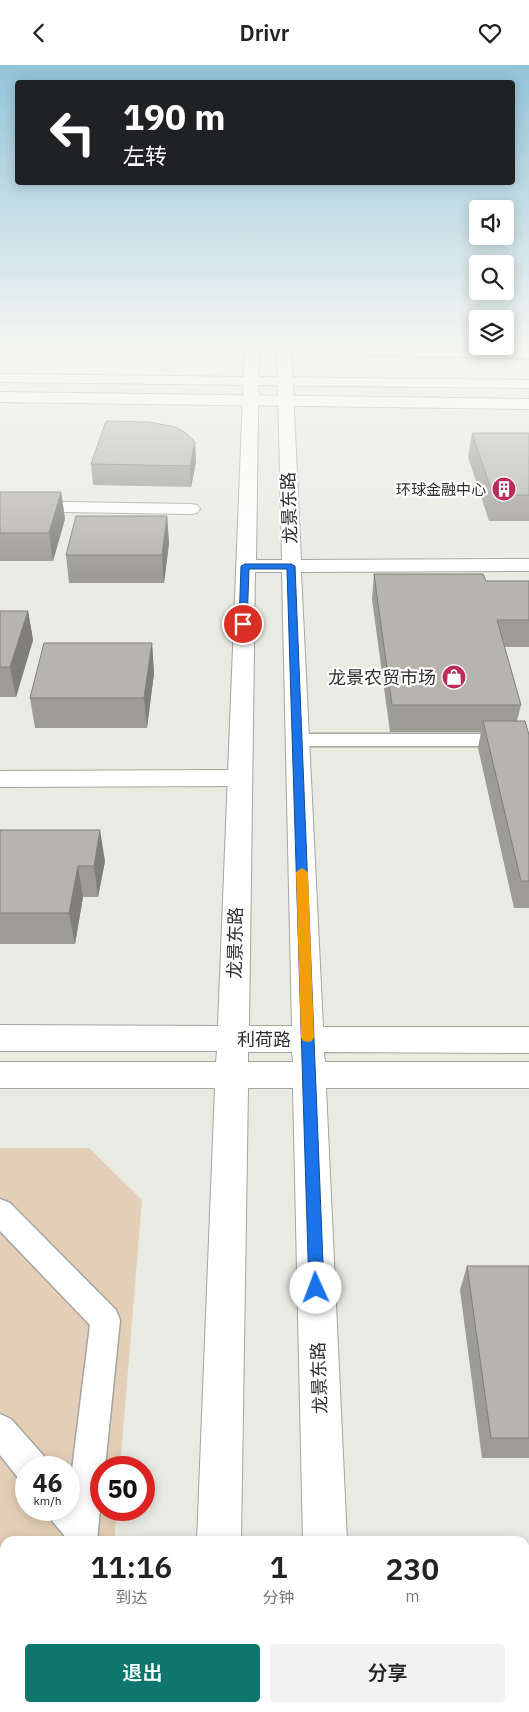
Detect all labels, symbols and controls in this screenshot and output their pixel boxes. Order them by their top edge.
text: Drivr [239,18,290,47]
icon: back [25,19,53,47]
icon: heart [476,19,504,47]
text: 190 m [123,94,226,140]
icon: left [40,100,105,165]
text: 左转 [123,141,167,170]
map controls [469,200,514,355]
button: sound [469,200,514,245]
button: search [469,255,514,300]
button: layers [469,310,514,355]
street label: 龙景东路 [276,472,302,544]
building icon: 环球金融中心 [491,476,517,502]
place label: 环球金融中心 [396,480,486,499]
pin [222,603,264,645]
icon: arrive [229,610,257,638]
shop icon: 龙景农贸市场 [441,664,467,690]
place label: 龙景农贸市场 [328,666,436,689]
street label: 龙景东路 [223,907,247,979]
street label: 利荷路 [237,1028,291,1051]
position arrow [289,1261,341,1313]
street label: 龙景东路 [306,1342,332,1414]
speed limit sign: 50 [90,1456,155,1521]
text: 46 [32,1466,63,1499]
text: km/h [33,1493,62,1508]
text: 11:16 [91,1547,172,1586]
text: 1 [270,1547,288,1586]
text: 230 [385,1549,439,1588]
text: m [405,1586,419,1606]
text: 到达 [115,1587,147,1607]
text: 分钟 [263,1587,295,1607]
button: 退出 [25,1644,260,1702]
button: 分享 [270,1644,505,1702]

